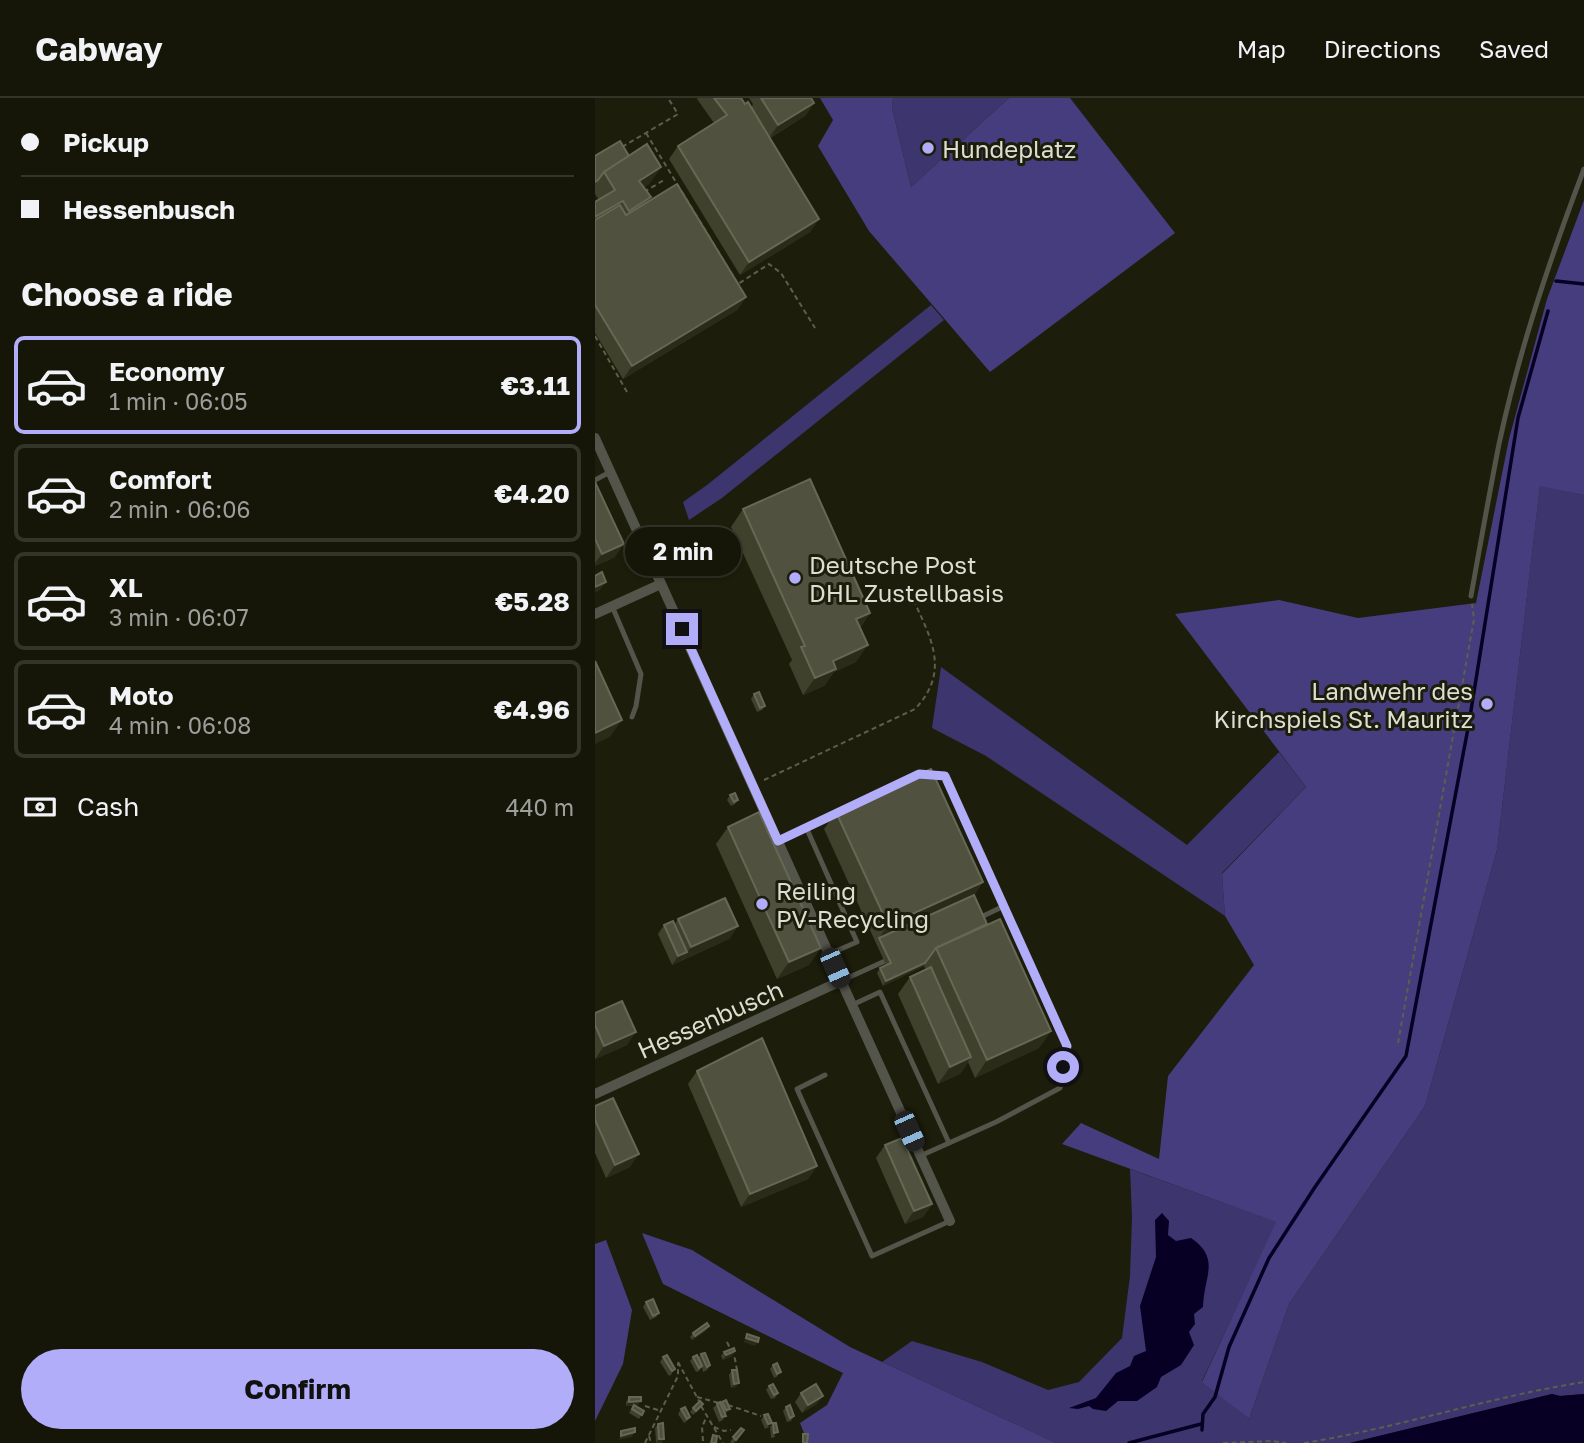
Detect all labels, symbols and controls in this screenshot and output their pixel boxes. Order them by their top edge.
text: Cabway [35,29,163,68]
text: Map [1237,34,1286,63]
text: Directions [1324,34,1441,63]
text: Saved [1479,34,1549,63]
text: Pickup [63,127,149,158]
place label: Hundeplatz [942,134,1076,163]
marker: Hundeplatz [920,140,936,156]
text: Hessenbusch [63,194,235,225]
text: Choose a ride [21,275,233,313]
icon: car [25,354,88,417]
text: Economy [109,356,225,387]
text: €3.11 [501,370,570,401]
text: 1 min · 06:05 [109,387,248,415]
icon: car [25,462,88,525]
text: Comfort [109,464,212,495]
text: €4.20 [494,478,570,509]
text: 2 min · 06:06 [109,495,250,523]
callout: 2 min [624,528,740,576]
text: 2 min [653,537,713,565]
place label: Deutsche Post DHL Zustellbasis [809,550,1004,607]
icon: car [25,570,88,633]
marker: Deutsche Post DHL Zustellbasis [787,570,803,586]
text: XL [109,572,143,603]
text: €5.28 [495,586,570,617]
text: 3 min · 06:07 [109,603,249,631]
route end [666,613,698,645]
place label: Landwehr des Kirchspiels St. Mauritz [1214,676,1473,733]
icon: car [25,678,88,741]
text: Moto [109,680,174,711]
text: €4.96 [494,694,570,725]
marker: Landwehr des Kirchspiels St. Mauritz [1479,696,1495,712]
text: 4 min · 06:08 [109,711,251,739]
icon: cash [21,788,59,826]
text: Cash [77,791,139,822]
text: 440 m [506,793,574,821]
place label: Reiling PV-Recycling [776,876,929,933]
marker: Reiling PV-Recycling [754,896,770,912]
car [817,945,854,991]
street label: Hessenbusch [633,974,787,1064]
route start [1047,1051,1079,1083]
car [891,1108,928,1154]
button: Confirm [21,1349,574,1429]

